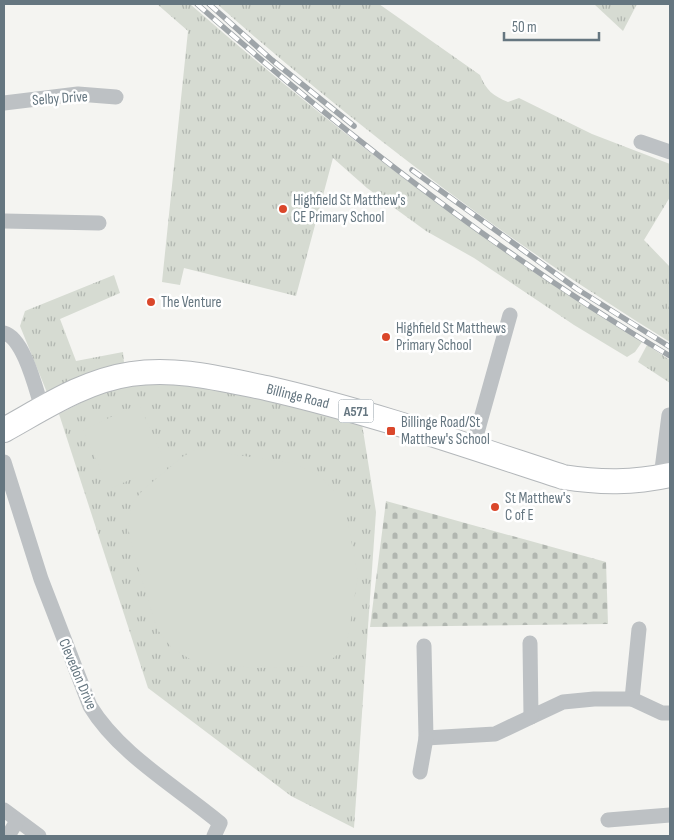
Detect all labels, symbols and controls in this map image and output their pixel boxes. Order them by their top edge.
scale bar [504,10,599,42]
text: 50 m [512,18,537,37]
street label: Selby Drive [32,87,88,110]
place label: Highfield St Matthew's CE Primary School [293,191,406,227]
marker: Highfield St Matthew's CE Primary School [277,203,289,215]
place label: The Venture [161,293,222,312]
marker: The Venture [145,296,157,308]
place label: Highfield St Matthews Primary School [396,319,506,355]
marker: Highfield St Matthews Primary School [380,331,392,343]
street label: Billinge Road [265,380,331,413]
road number: A571 [338,400,374,422]
place label: Billinge Road/St Matthew's School [401,413,490,449]
marker: Billinge Road/St Matthew's School [385,425,397,437]
place label: St Matthew's C of E [505,489,571,525]
marker: St Matthew's C of E [489,501,501,513]
street label: Clevedon Drive [54,636,101,713]

